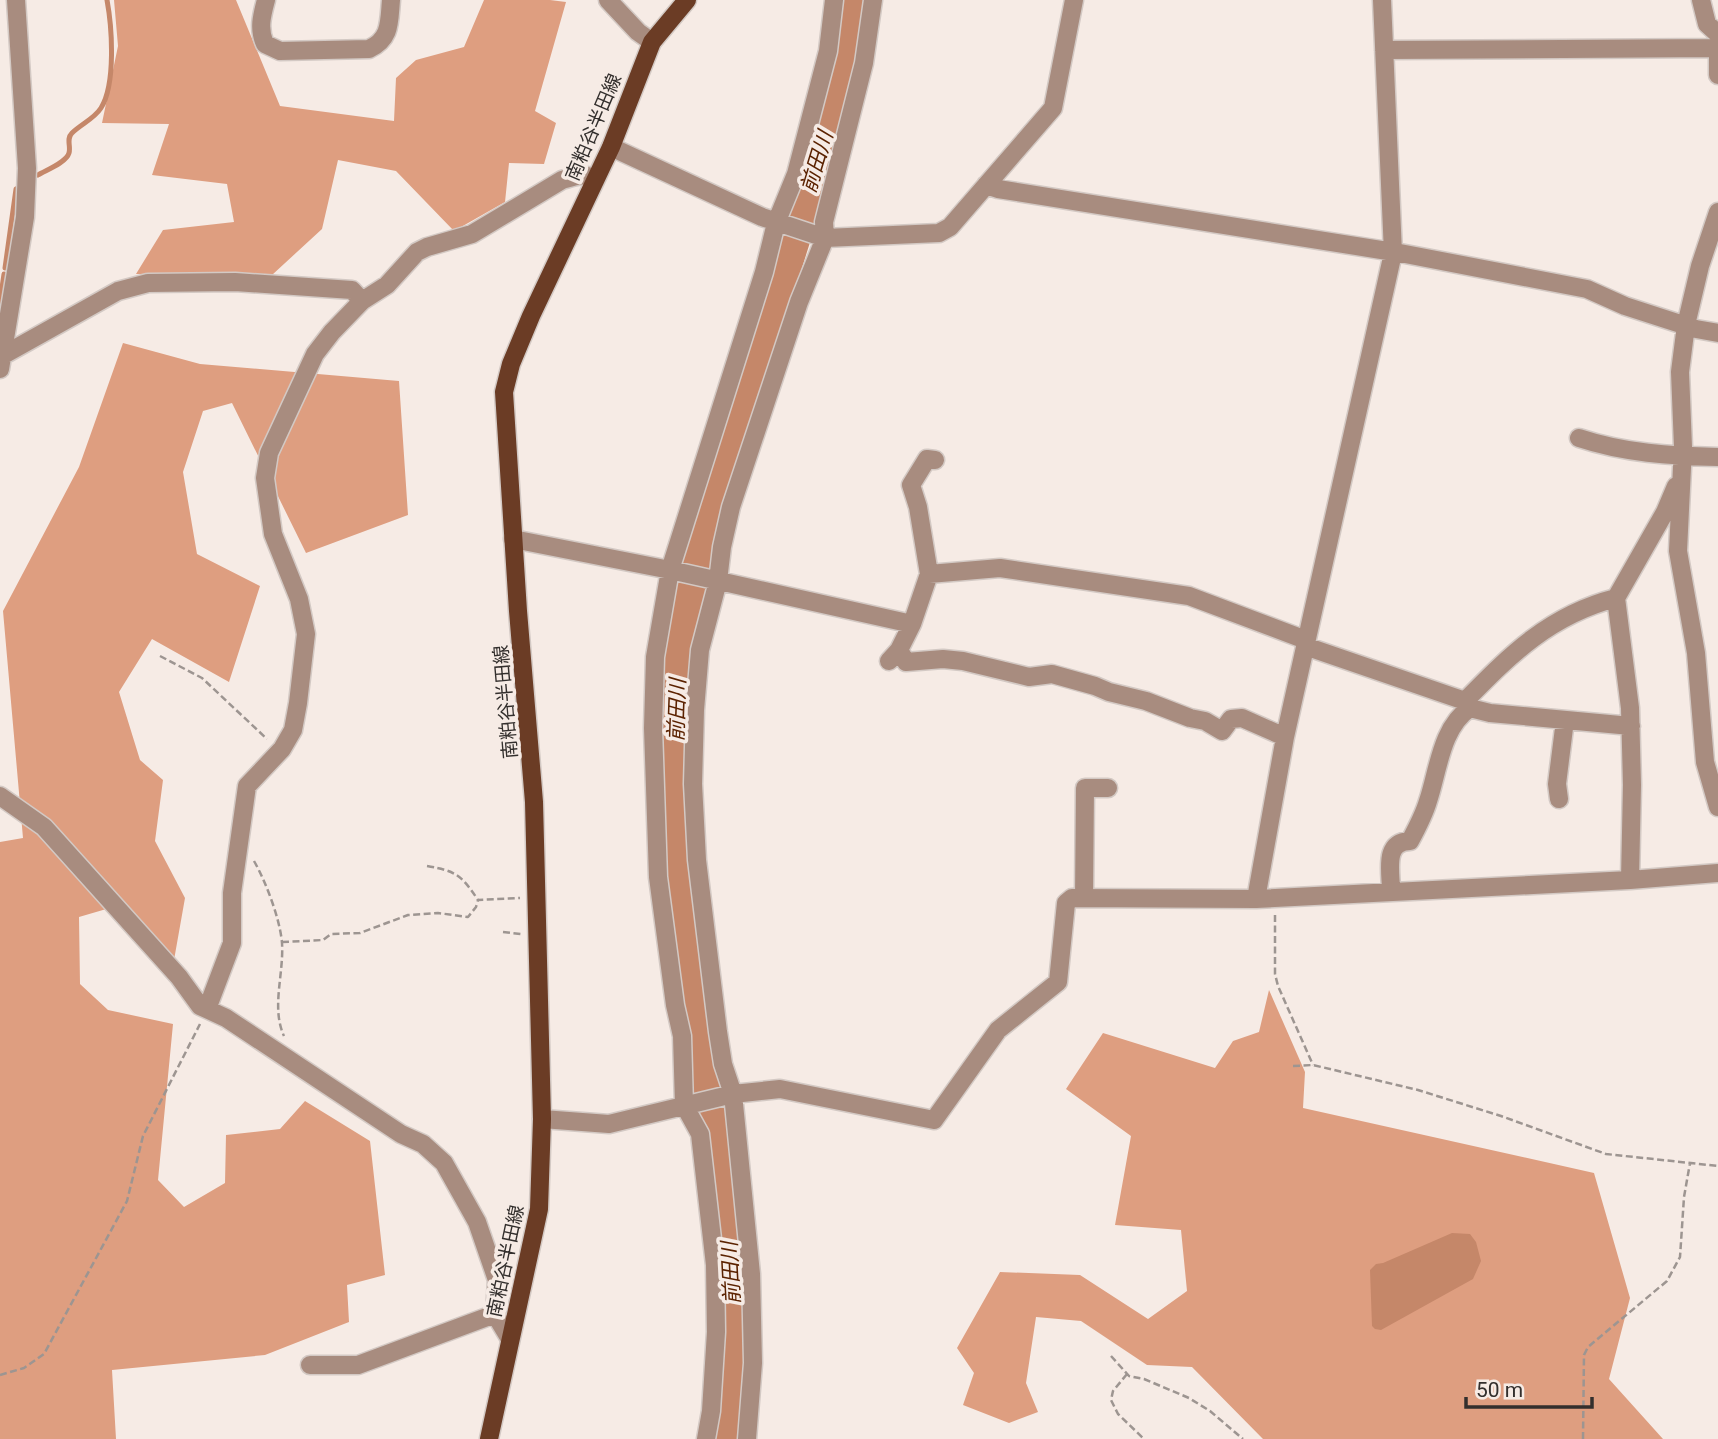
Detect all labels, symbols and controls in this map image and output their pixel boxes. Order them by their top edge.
street label: 南粕谷半田線 [561,70,626,184]
water label: 前田川 [796,126,838,196]
street label: 南粕谷半田線 [489,644,522,760]
water label: 前田川 [664,676,690,742]
street label: 南粕谷半田線 [482,1203,529,1319]
water label: 前田川 [717,1239,745,1305]
scale bar [1466,1366,1592,1410]
text: 50 m [1476,1378,1523,1402]

